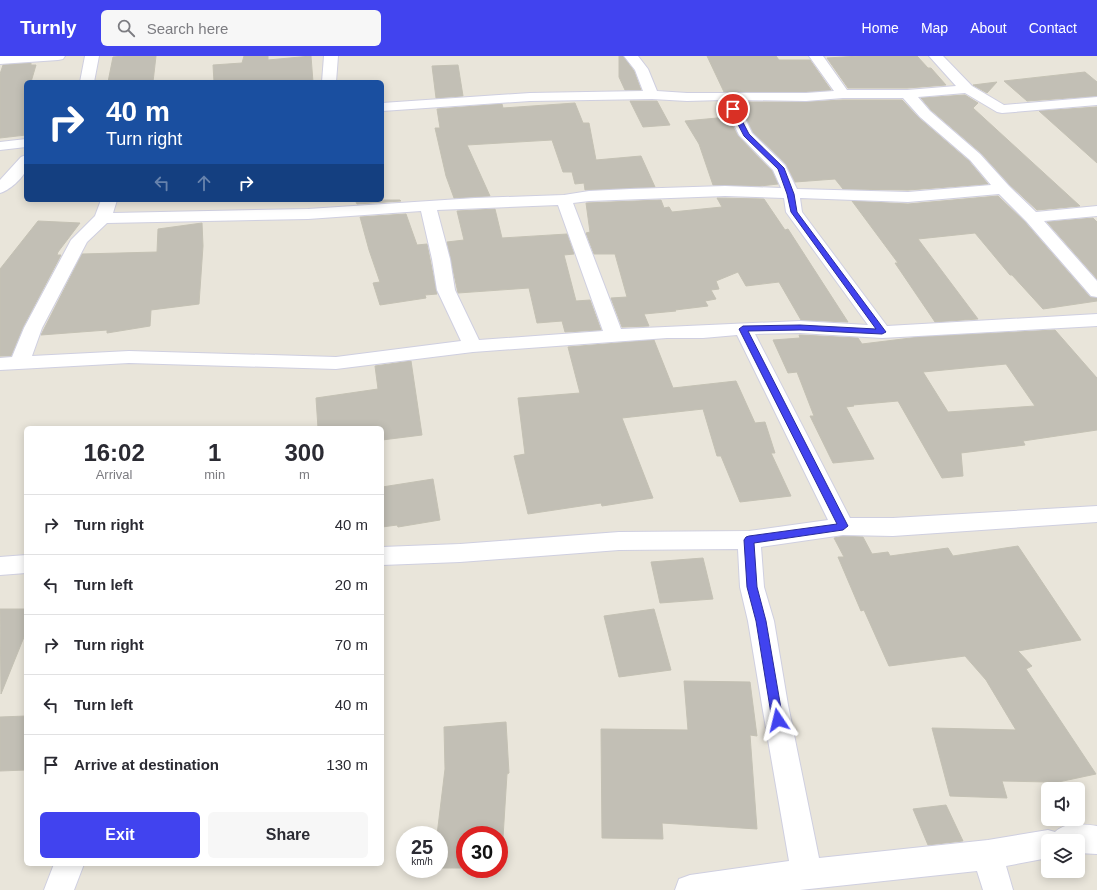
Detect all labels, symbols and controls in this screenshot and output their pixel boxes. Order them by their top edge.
search box [101,10,381,46]
text: Turnly [20,17,77,38]
icon: search [115,17,137,39]
text: Search here [147,20,228,37]
text: Home [862,20,899,36]
text: Map [921,20,948,36]
text: About [970,20,1007,36]
text: Contact [1029,20,1077,36]
pin [716,92,750,126]
icon: right [40,96,92,148]
text: 40 m [106,96,170,127]
icon: arrive [722,98,744,120]
text: Turn right [106,129,182,149]
icon: left [151,172,173,194]
icon: ahead [193,172,215,194]
icon: right [235,172,257,194]
text: 16:02 [83,439,145,466]
text: 1 [208,439,221,466]
text: 300 [285,439,325,466]
text: Arrival [96,467,133,482]
text: min [204,467,225,482]
text: m [299,467,310,482]
icon: right [40,514,62,536]
text: Turn right [74,516,144,533]
text: 40 m [335,516,368,533]
icon: left [40,574,62,596]
text: Turn left [74,576,133,593]
text: 20 m [335,576,368,593]
icon: right [40,634,62,656]
text: Turn right [74,636,144,653]
text: 70 m [335,636,368,653]
icon: left [40,694,62,716]
text: Turn left [74,696,133,713]
text: 40 m [335,696,368,713]
position arrow [757,699,799,741]
icon: arrive [40,754,62,776]
text: Arrive at destination [74,756,219,773]
text: 130 m [326,756,368,773]
map controls [1041,782,1085,878]
button: sound [1041,782,1085,826]
button: Exit [40,812,200,858]
button: Share [208,812,368,858]
speed limit sign: 30 [456,826,508,878]
button: layers [1041,834,1085,878]
text: 25 [411,836,433,858]
text: km/h [411,856,433,867]

